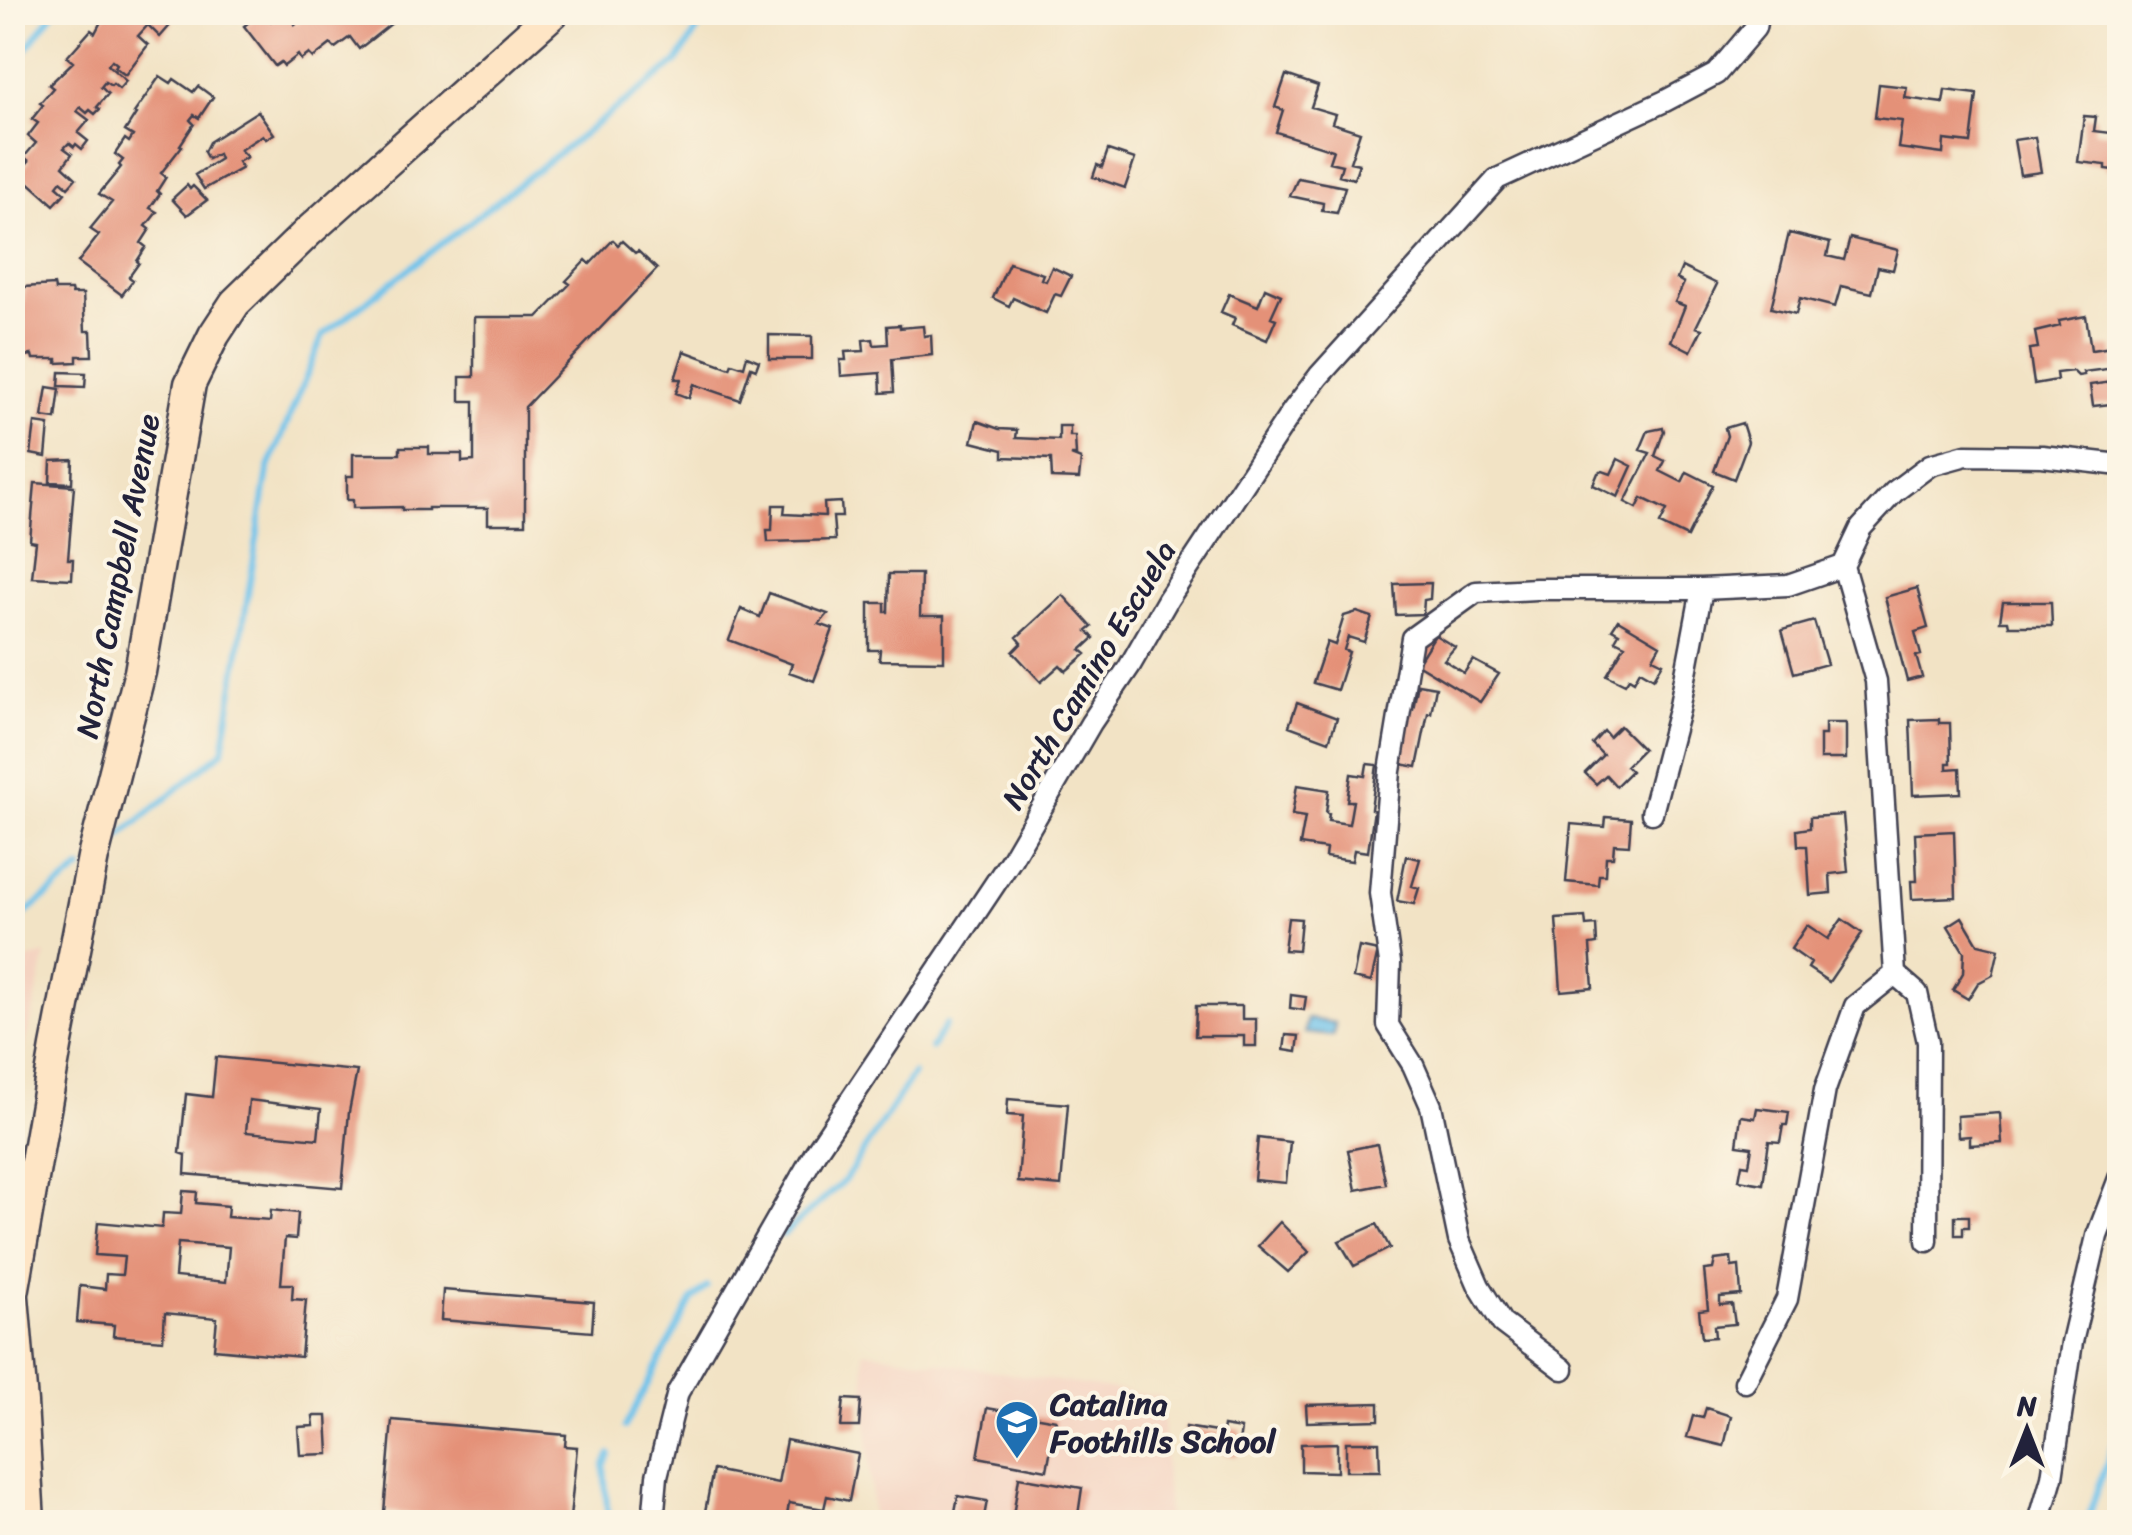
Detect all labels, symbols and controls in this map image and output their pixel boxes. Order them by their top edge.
street label: North Campbell Avenue [59,409,177,743]
street label: North Camino Escuela [986,529,1192,821]
place label: Catalina Foothills School [1049,1376,1277,1470]
north arrow [1977,1380,2077,1480]
text: N [2016,1381,2037,1430]
school or university icon: Catalina Foothills School [994,1399,1040,1460]

